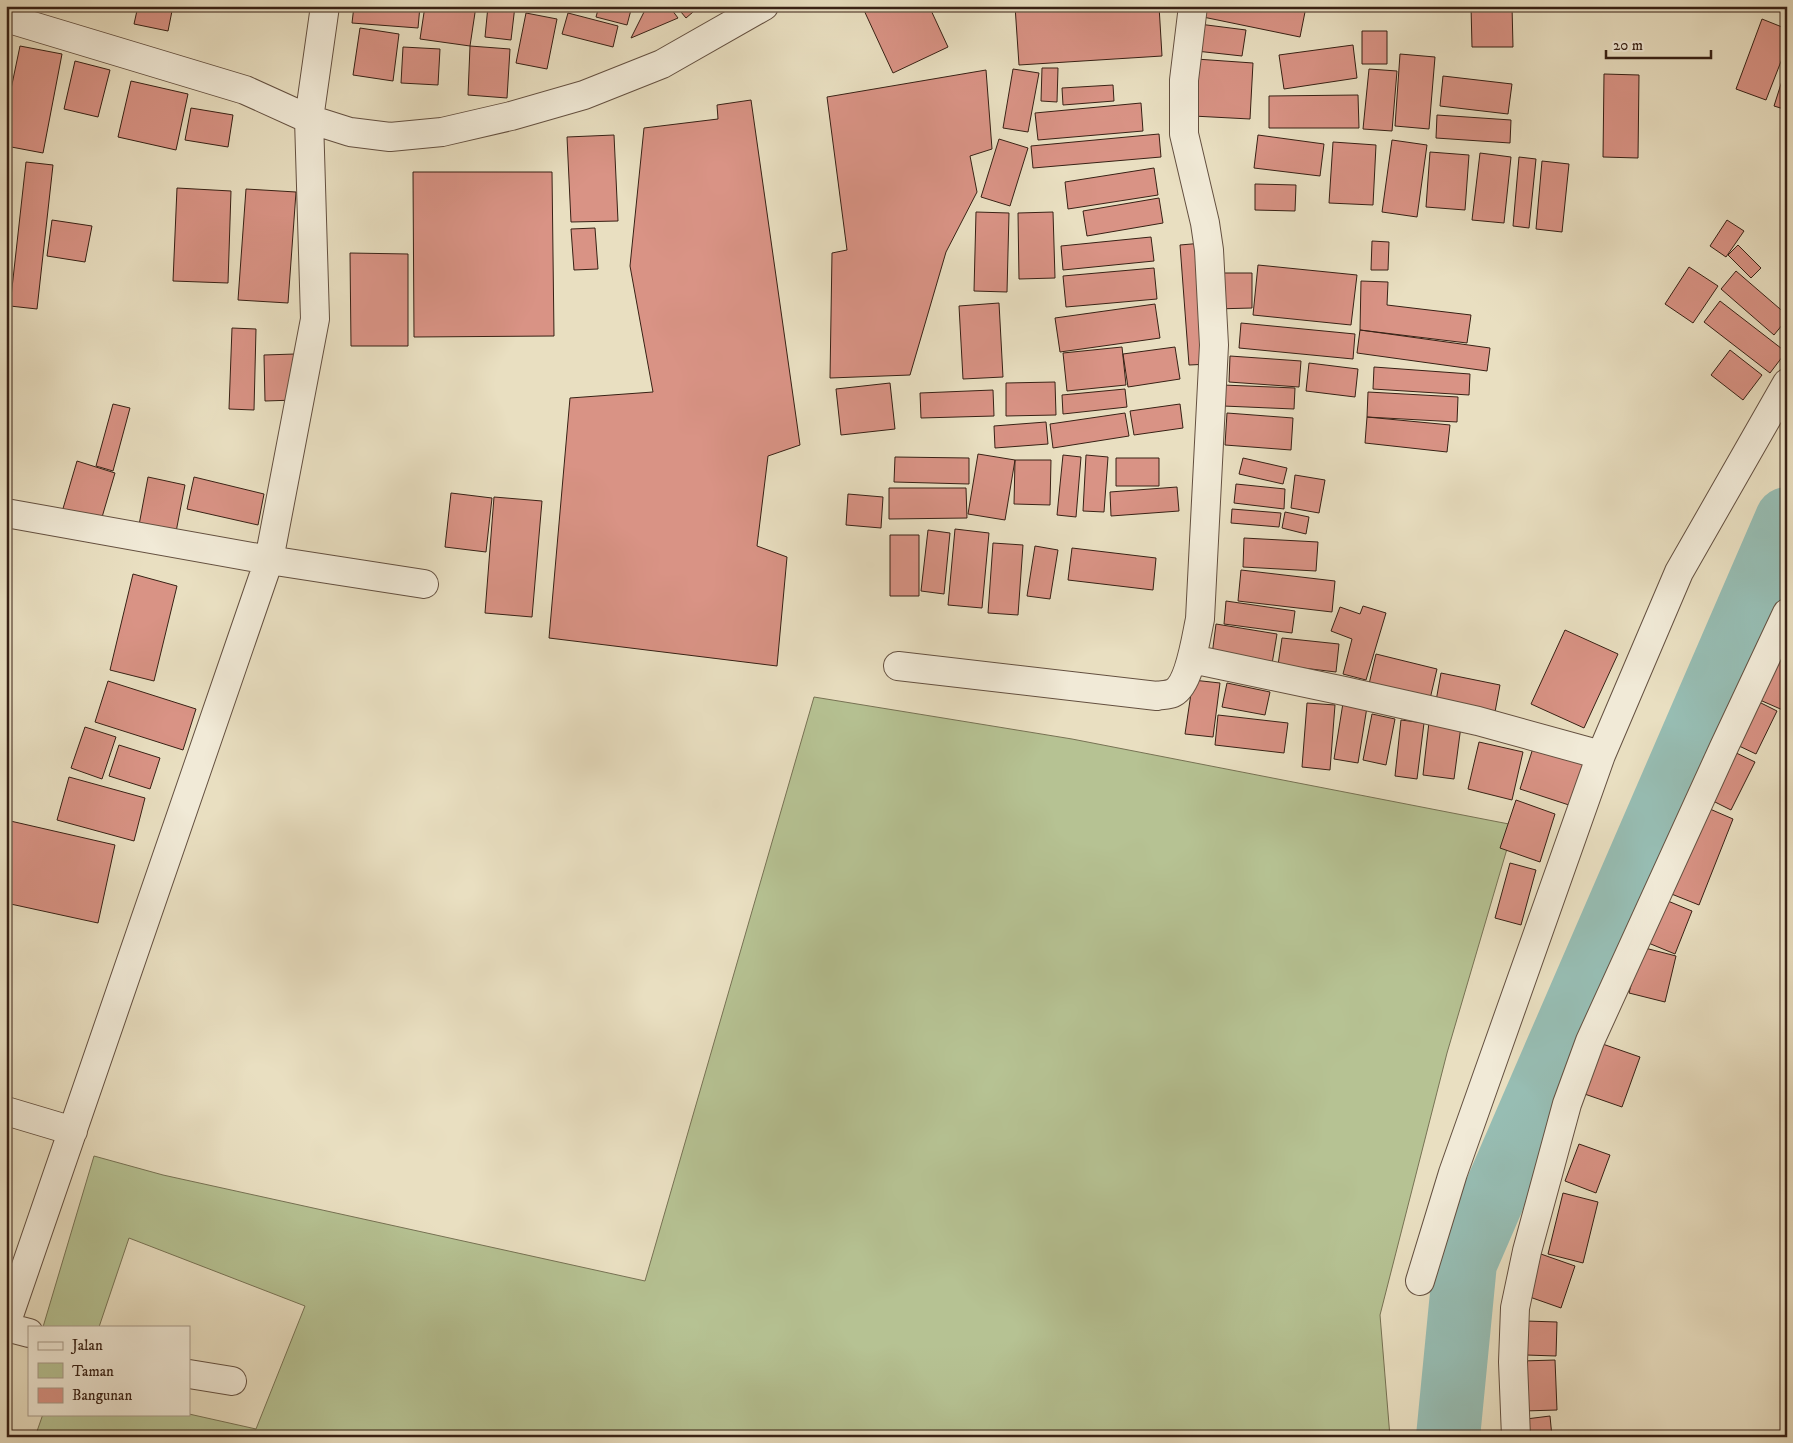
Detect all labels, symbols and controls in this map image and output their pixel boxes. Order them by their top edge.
scale bar [1606,28,1710,60]
text: 20 m [1613,36,1643,55]
legend [28,1326,190,1416]
text: Jalan [70,1336,103,1355]
text: Taman [72,1362,114,1381]
text: Bangunan [72,1386,132,1405]

